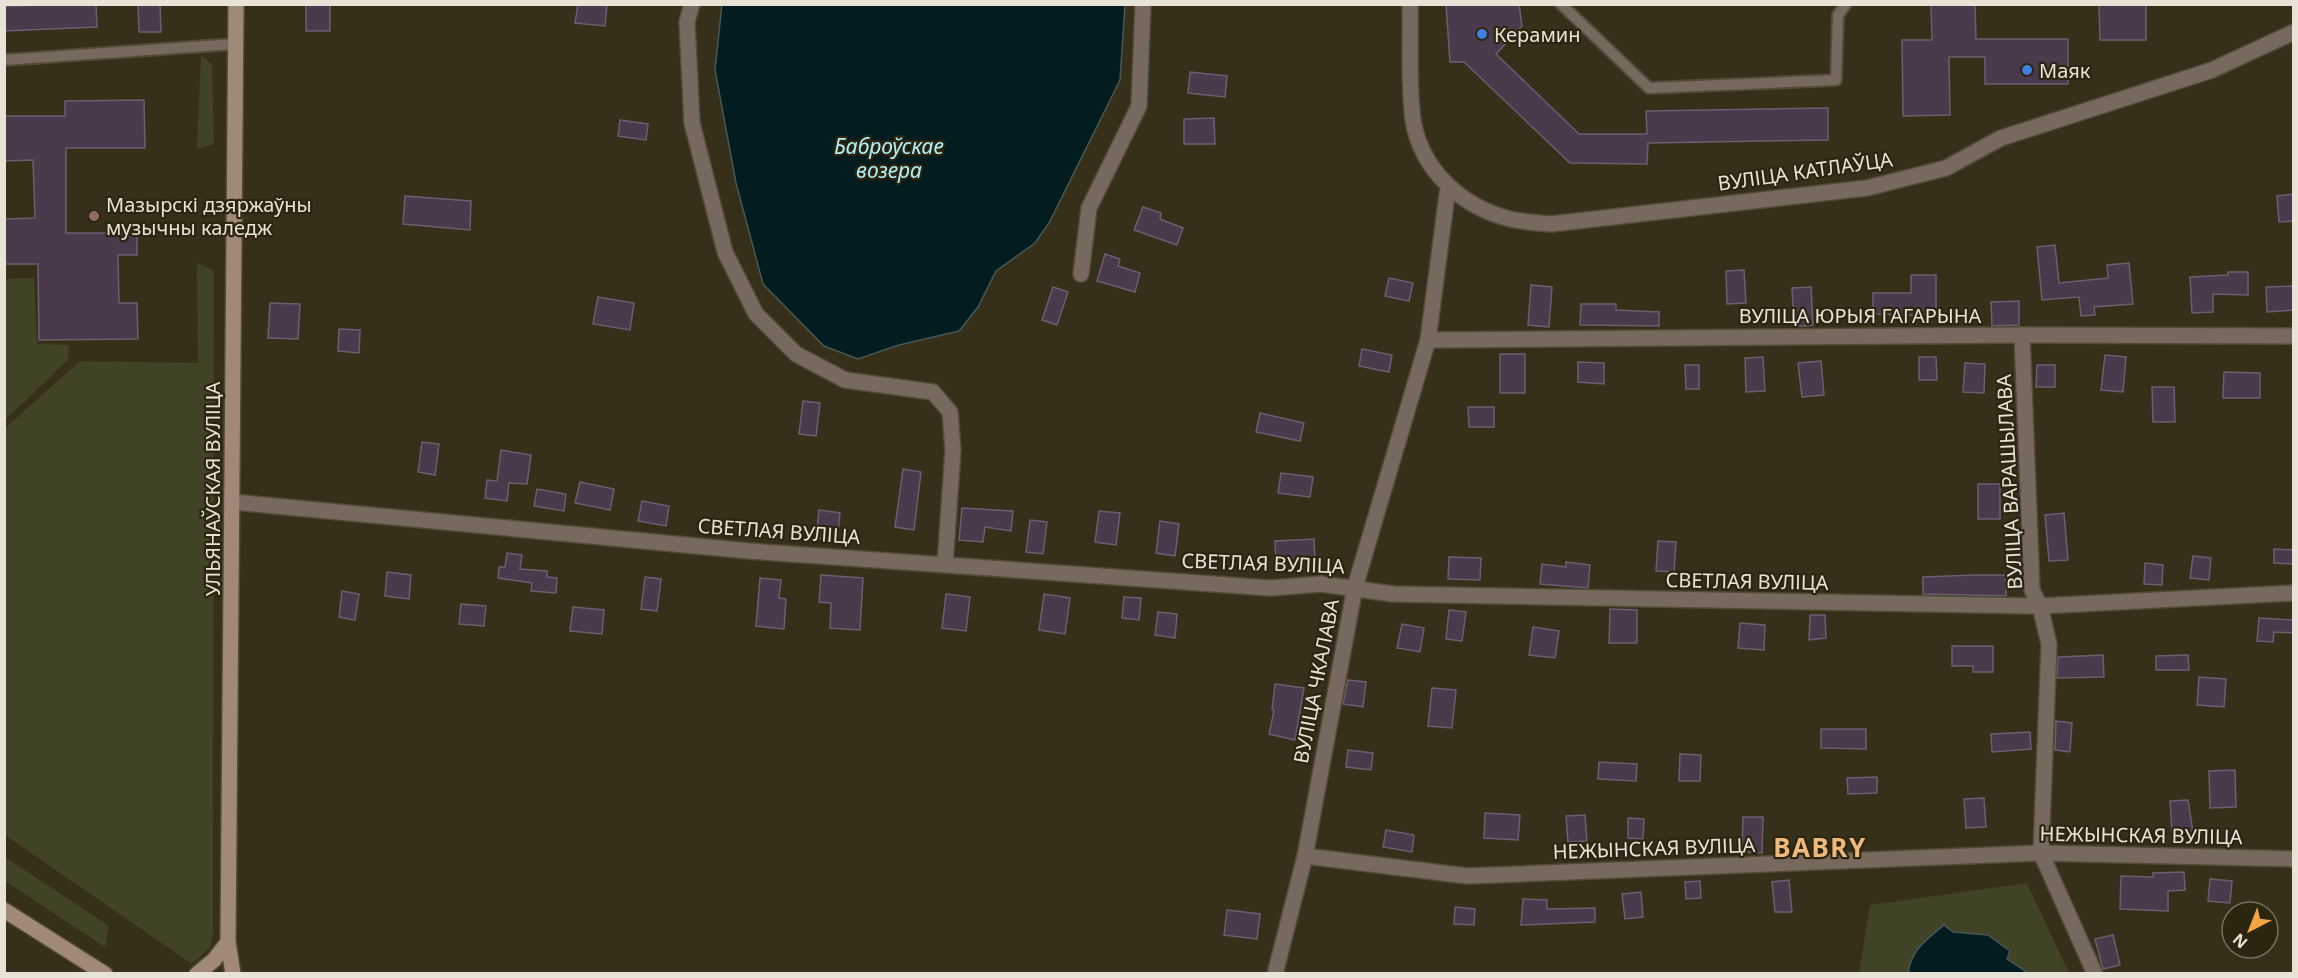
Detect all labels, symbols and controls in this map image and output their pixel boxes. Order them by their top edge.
place label: Керамин [1494,21,1580,48]
marker: Керамин [1475,27,1489,41]
place label: Маяк [2039,57,2091,84]
marker: Маяк [2020,63,2034,77]
water label: Баброўскае возера [834,132,944,184]
street label: ВУЛІЦА КАТЛАЎЦА [1716,145,1894,197]
place label: Мазырскі дзяржаўны музычны каледж [106,191,312,241]
marker: Мазырскі дзяржаўны музычны каледж [87,209,101,223]
street label: ВУЛІЦА ЮРЫЯ ГАГАРЫНА [1739,302,1982,329]
street label: ВУЛІЦА ВАРАШЫЛАВА [1990,373,2028,590]
street label: УЛЬЯНАЎСКАЯ ВУЛІЦА [199,381,226,596]
street label: СВЕТЛАЯ ВУЛІЦА [697,512,861,550]
street label: СВЕТЛАЯ ВУЛІЦА [1181,547,1345,579]
street label: СВЕТЛАЯ ВУЛІЦА [1665,566,1829,596]
street label: ВУЛІЦА ЧКАЛАВА [1287,596,1345,766]
street label: НЕЖЫНСКАЯ ВУЛІЦА [2039,820,2243,850]
district label: BABRY [1773,829,1867,865]
street label: НЕЖЫНСКАЯ ВУЛІЦА [1552,831,1756,865]
north arrow [2220,900,2280,960]
text: N [2228,929,2252,954]

